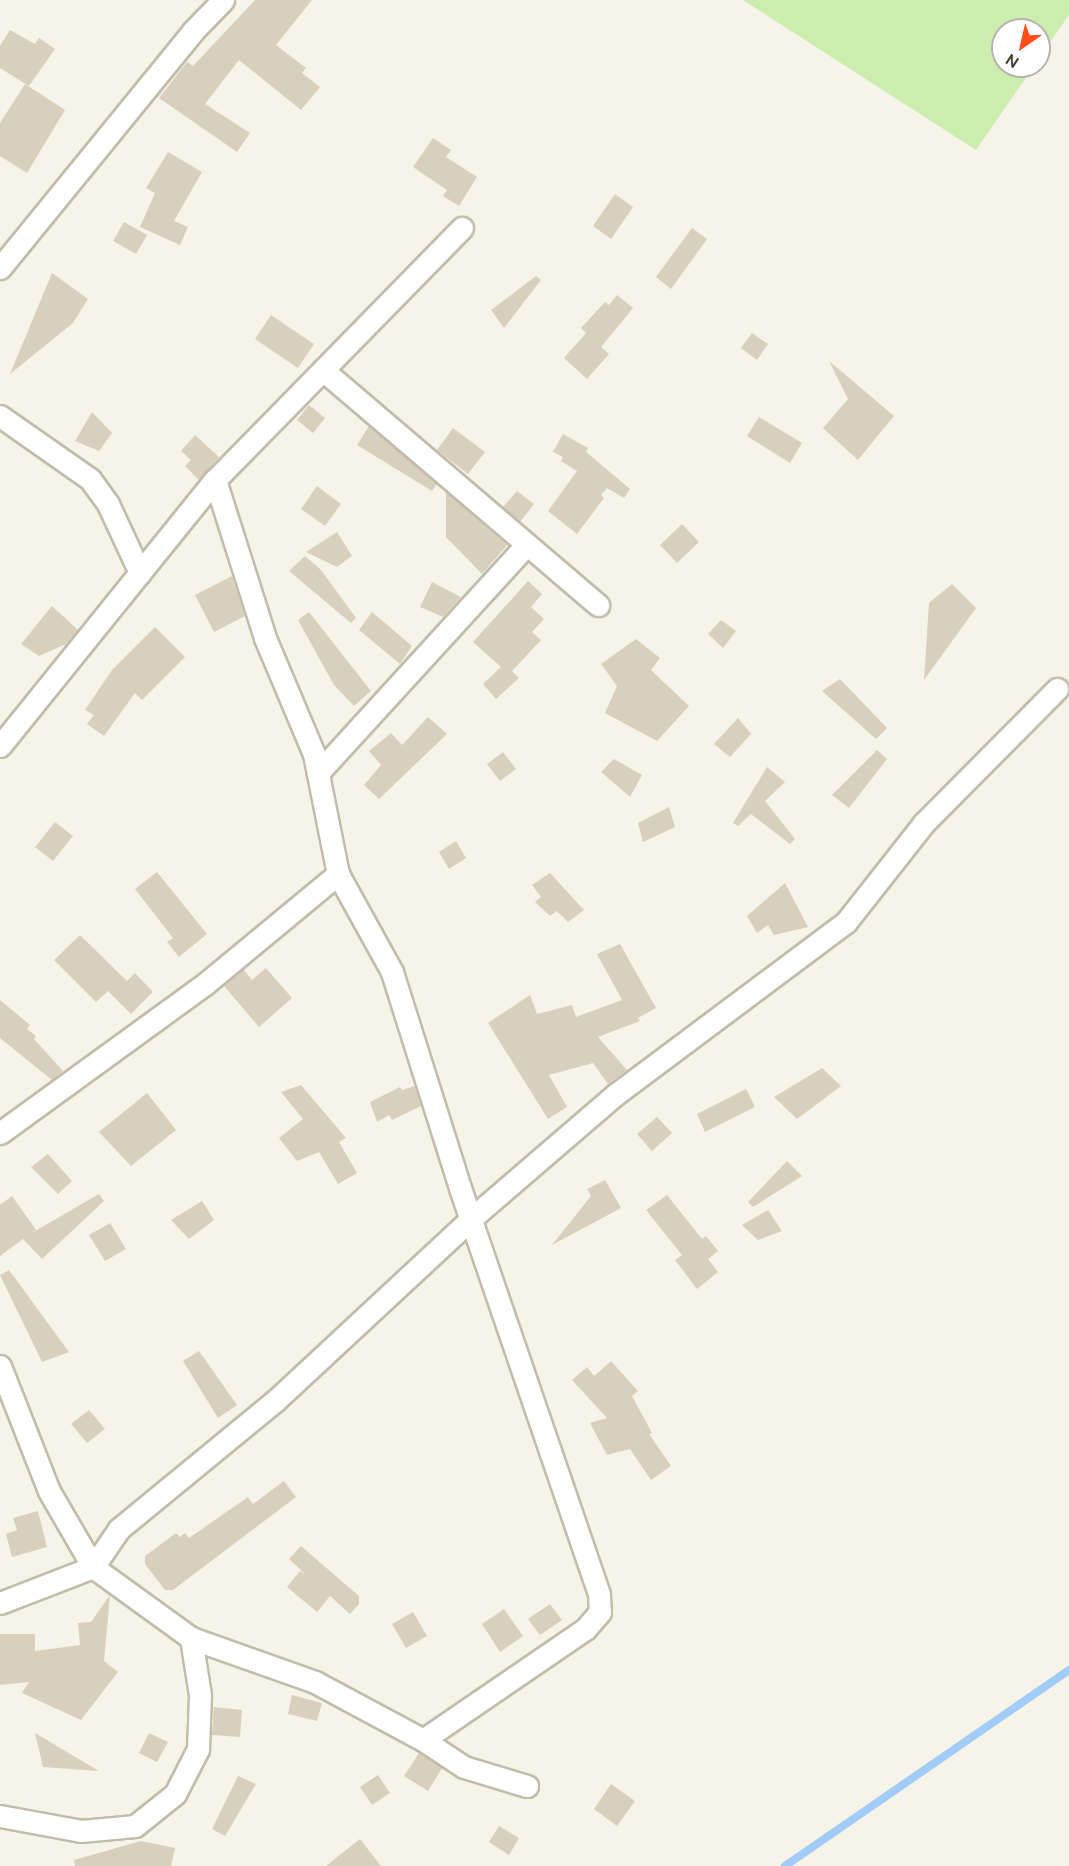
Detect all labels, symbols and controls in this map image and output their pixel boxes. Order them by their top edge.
north arrow [991,18,1051,78]
text: N [1002,50,1022,72]

